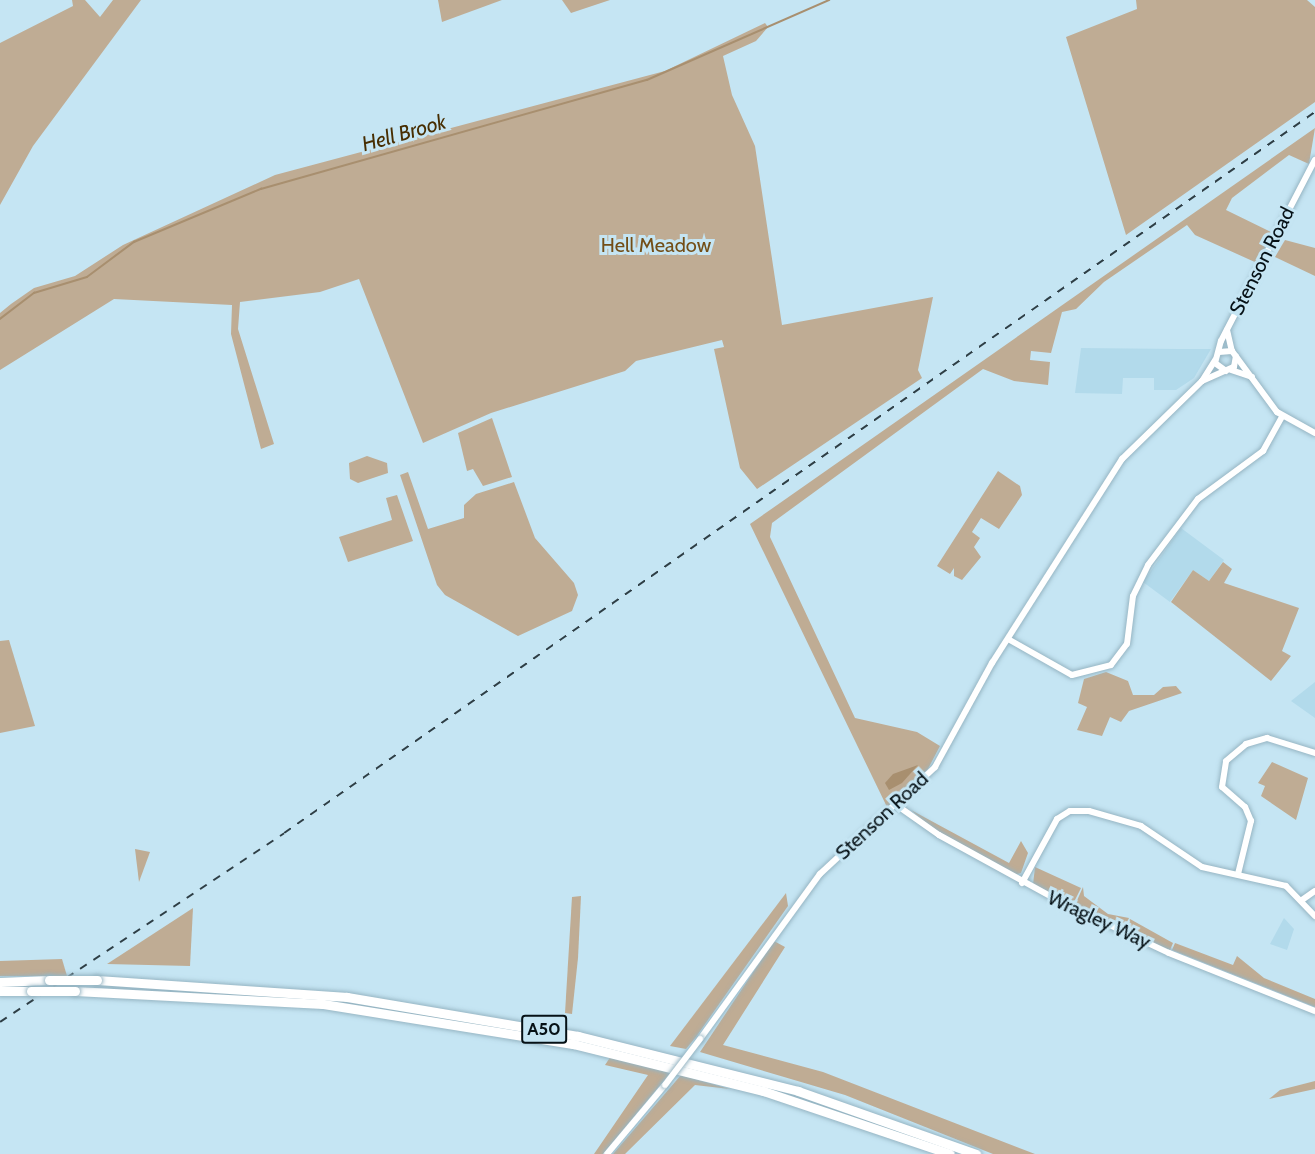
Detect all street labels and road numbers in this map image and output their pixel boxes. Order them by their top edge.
street label: Stenson Road [1225,203,1299,319]
street label: Stenson Road [831,767,933,865]
street label: Wragley Way [1044,886,1154,954]
road number: A50 [520,1014,568,1044]

